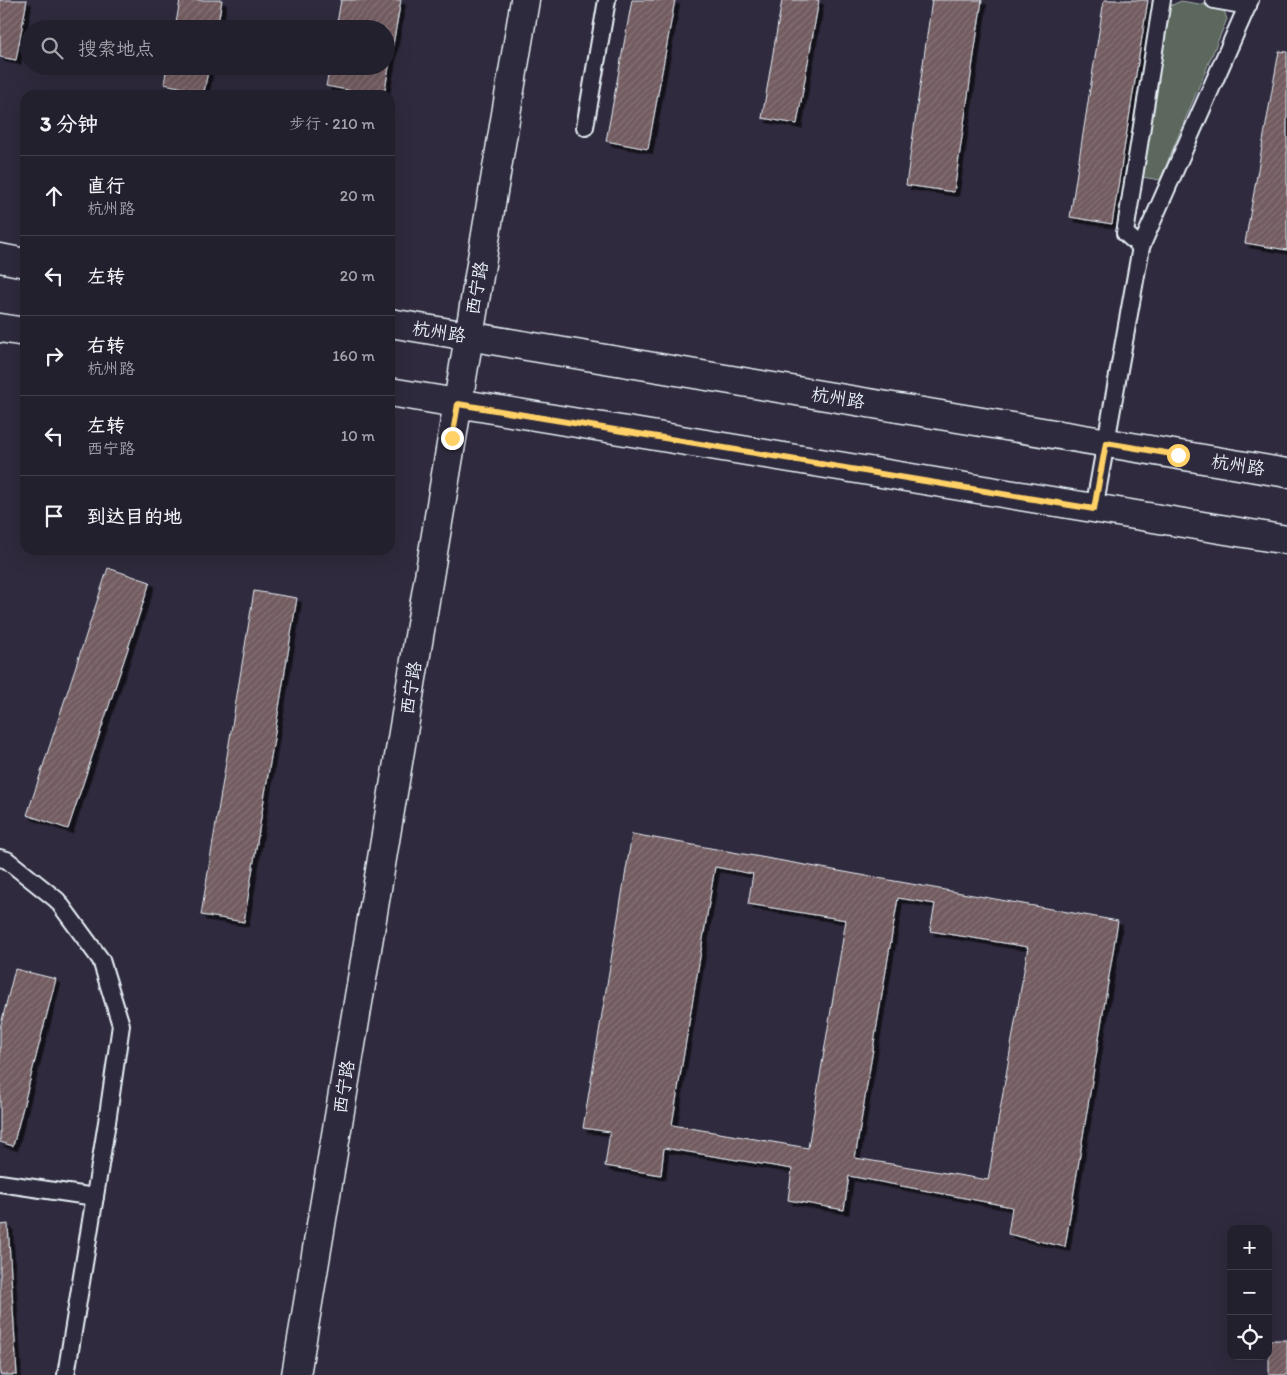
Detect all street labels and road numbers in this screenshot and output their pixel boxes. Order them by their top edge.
street label: 西宁路 [461,260,493,316]
street label: 杭州路 [411,317,467,347]
street label: 杭州路 [810,383,866,413]
street label: 杭州路 [1210,450,1266,480]
street label: 西宁路 [396,660,426,716]
street label: 西宁路 [329,1059,359,1115]

